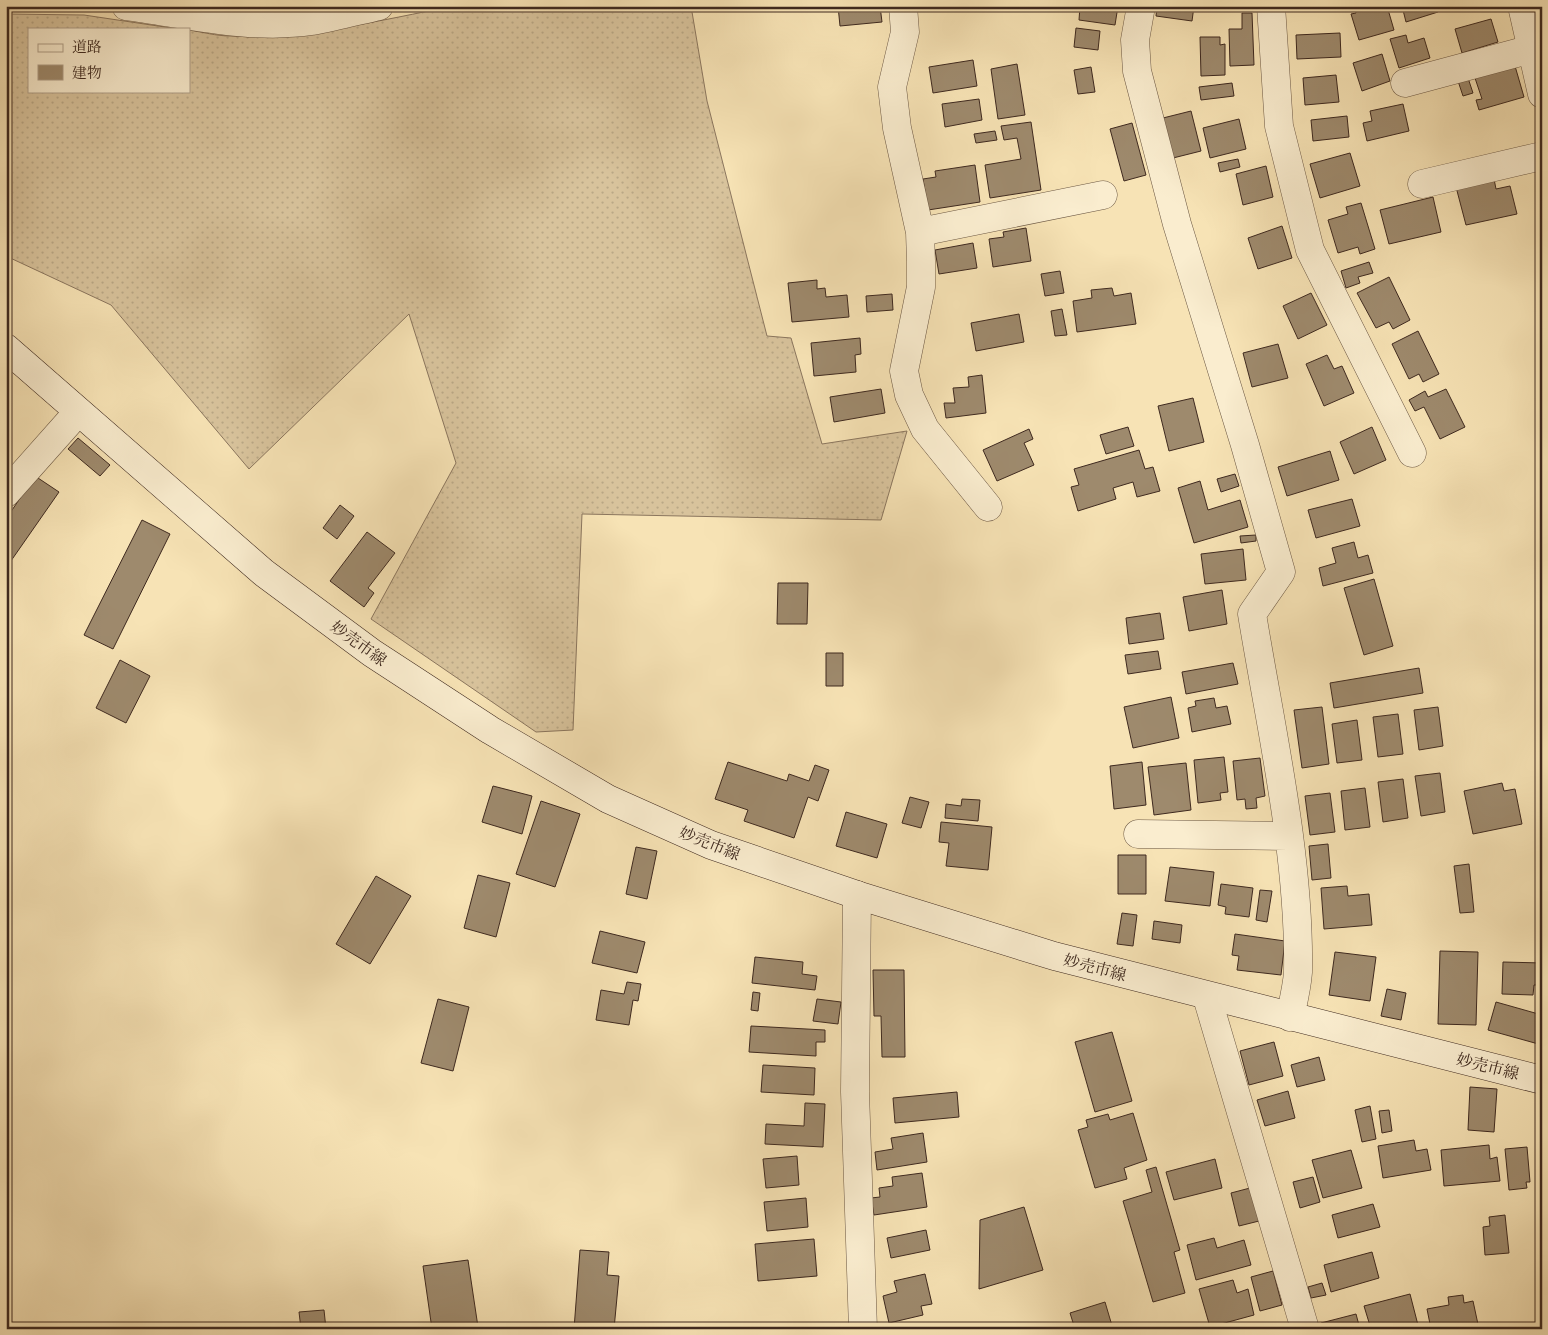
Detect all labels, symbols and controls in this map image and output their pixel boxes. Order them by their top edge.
legend [28,28,190,92]
text: 道路 [72,36,102,57]
text: 建物 [72,62,102,83]
street label: 妙売市線 [326,614,392,672]
street label: 妙売市線 [676,820,744,866]
street label: 妙売市線 [1061,947,1129,987]
street label: 妙売市線 [1454,1047,1522,1085]

